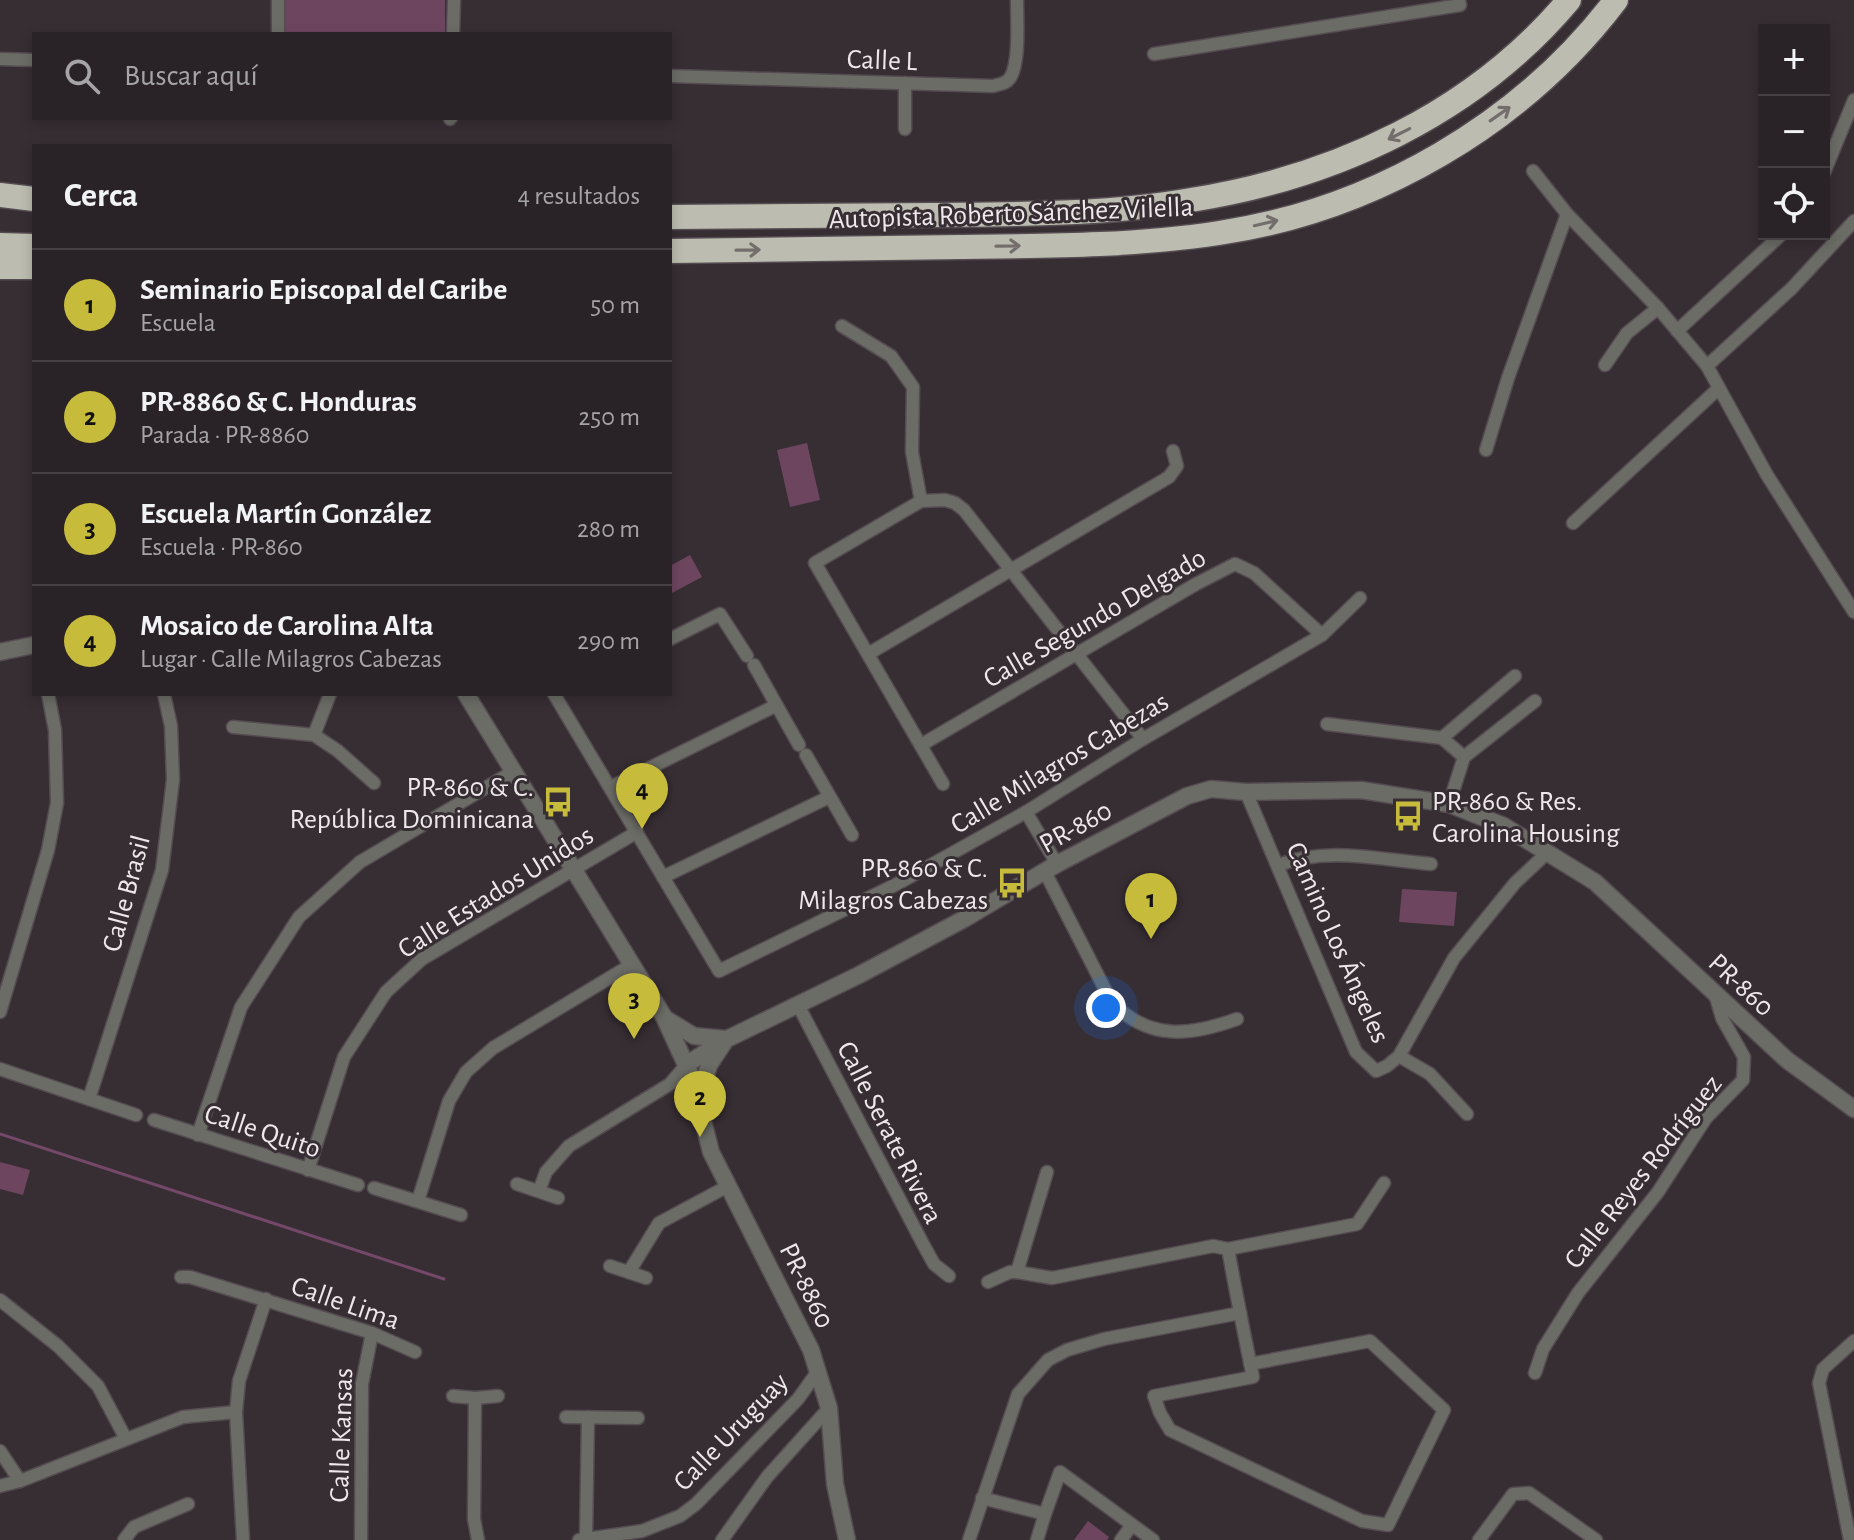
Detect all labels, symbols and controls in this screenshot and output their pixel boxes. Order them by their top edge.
map controls [1758,24,1830,240]
button: + [1758,24,1830,96]
search box [32,32,672,120]
street label: Calle L [846,46,918,76]
icon: search [60,54,104,98]
text: Buscar aquí [124,61,258,91]
button: − [1758,96,1830,168]
one-way arrow [1489,106,1511,122]
one-way arrow [1388,127,1412,142]
button: locate [1758,168,1830,240]
text: Cerca [64,179,138,213]
text: 4 resultados [517,183,640,209]
street label: Autopista Roberto Sánchez Vilella [828,194,1194,234]
one-way arrow [1253,215,1279,230]
one-way arrow [994,239,1021,254]
one-way arrow [734,242,761,258]
text: Seminario Episcopal del Caribe [140,275,507,305]
text: 1 [85,292,95,318]
text: 50 m [590,292,640,318]
text: Escuela [140,310,216,336]
text: PR-8860 & C. Honduras [140,387,417,417]
text: 2 [84,404,96,430]
text: 250 m [578,404,640,430]
text: Parada · PR-8860 [140,422,309,448]
text: Escuela Martín González [140,499,432,529]
text: 3 [84,516,96,542]
text: 280 m [577,516,640,542]
text: Escuela · PR-860 [140,534,303,560]
street label: Calle Segundo Delgado [979,544,1211,694]
text: Mosaico de Carolina Alta [140,611,434,641]
text: 4 [83,628,97,654]
text: 290 m [577,628,640,654]
text: Lugar · Calle Milagros Cabezas [140,646,442,672]
street label: Calle Milagros Cabezas [946,688,1174,840]
pin: 4 [616,763,668,829]
place label: PR-860 & C. República Dominicana [289,774,534,834]
bus stop icon: PR-860 & C. República Dominicana [541,785,575,819]
place label: PR-860 & Res. Carolina Housing [1432,788,1620,848]
street label: PR-860 [1035,797,1117,859]
bus stop icon: PR-860 & Res. Carolina Housing [1391,799,1425,833]
street label: Calle Estados Unidos [393,821,599,964]
street label: Calle Brasil [98,832,156,955]
street label: Camino Los Ángeles [1280,837,1397,1047]
place label: PR-860 & C. Milagros Cabezas [798,855,988,915]
bus stop icon: PR-860 & C. Milagros Cabezas [995,866,1029,900]
pin: 1 [1125,873,1177,939]
street label: PR-860 [1703,949,1779,1022]
pin: 3 [608,973,660,1039]
your location [1086,988,1126,1028]
street label: Calle Serate Rivera [831,1037,947,1229]
street label: Calle Reyes Rodríguez [1560,1070,1727,1274]
pin: 2 [674,1071,726,1137]
street label: Calle Quito [201,1100,324,1164]
street label: PR-8860 [774,1239,839,1333]
street label: Calle Lima [288,1272,403,1335]
street label: Calle Kansas [326,1367,358,1503]
street label: Calle Uruguay [669,1368,794,1497]

